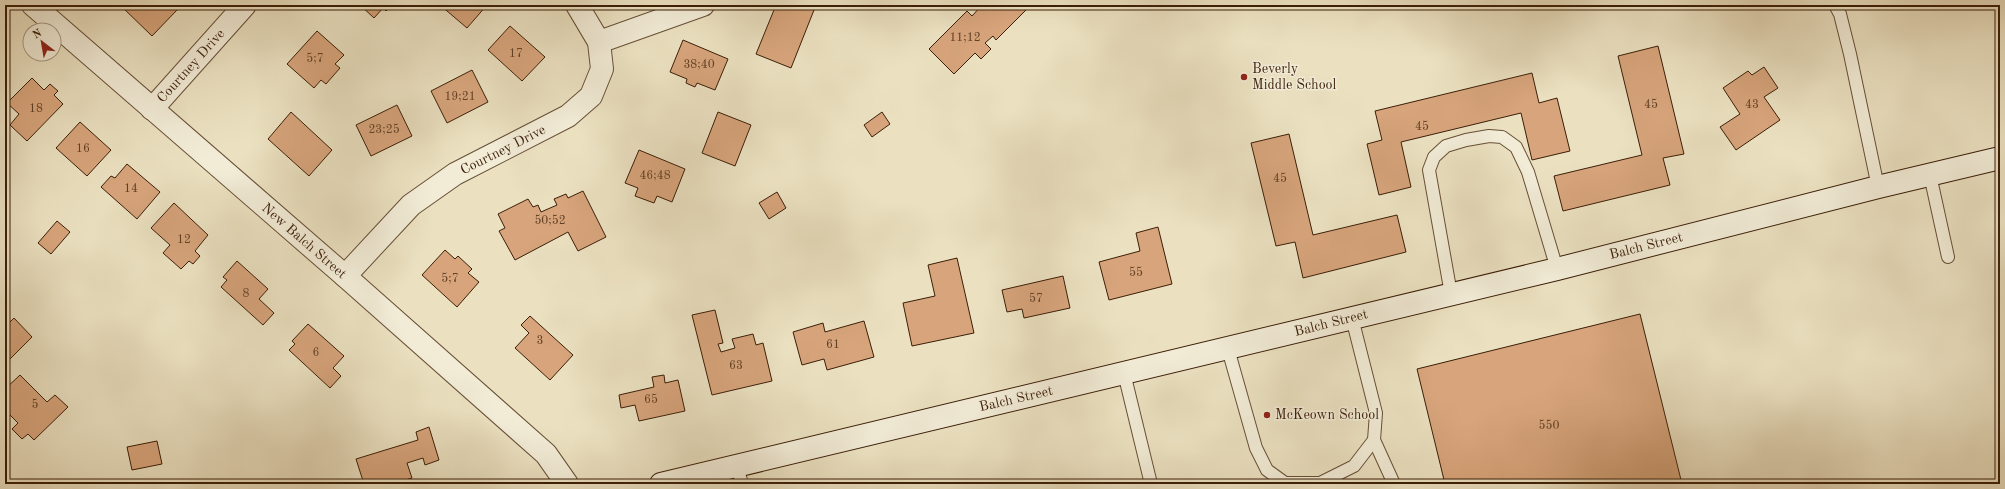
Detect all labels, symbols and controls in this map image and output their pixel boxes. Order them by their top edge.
north arrow [22,22,62,62]
street label: Courtney Drive [155,27,227,105]
text: N [31,28,45,42]
house number: 11;12 [949,32,981,44]
house number: 17 [509,48,523,60]
house number: 5;7 [306,52,324,65]
house number: 38;40 [683,59,715,71]
place label: Beverly Middle School [1252,62,1337,92]
marker: Beverly Middle School [1239,72,1249,82]
house number: 19;21 [444,91,476,103]
house number: 45 [1644,98,1658,111]
house number: 43 [1745,99,1759,111]
house number: 18 [29,103,43,115]
house number: 45 [1415,120,1429,133]
house number: 23;25 [368,123,400,136]
street label: Courtney Drive [458,123,548,177]
house number: 16 [76,143,90,155]
house number: 46;48 [639,170,671,182]
house number: 45 [1273,172,1287,185]
house number: 14 [124,183,138,195]
street label: New Balch Street [259,201,349,281]
house number: 50;52 [534,214,566,227]
street label: Balch Street [1608,230,1684,262]
house number: 12 [177,234,191,246]
house number: 55 [1129,266,1143,279]
house number: 5;7 [441,272,459,285]
house number: 8 [243,288,250,300]
house number: 57 [1029,292,1043,305]
street label: Balch Street [1293,307,1369,339]
house number: 3 [537,335,543,347]
house number: 61 [826,339,840,351]
house number: 6 [313,347,320,359]
house number: 63 [729,360,743,372]
street label: Balch Street [978,384,1054,414]
house number: 65 [644,393,658,406]
house number: 5 [32,398,39,411]
place label: McKeown School [1275,408,1379,422]
marker: McKeown School [1262,410,1272,420]
house number: 550 [1539,419,1559,432]

